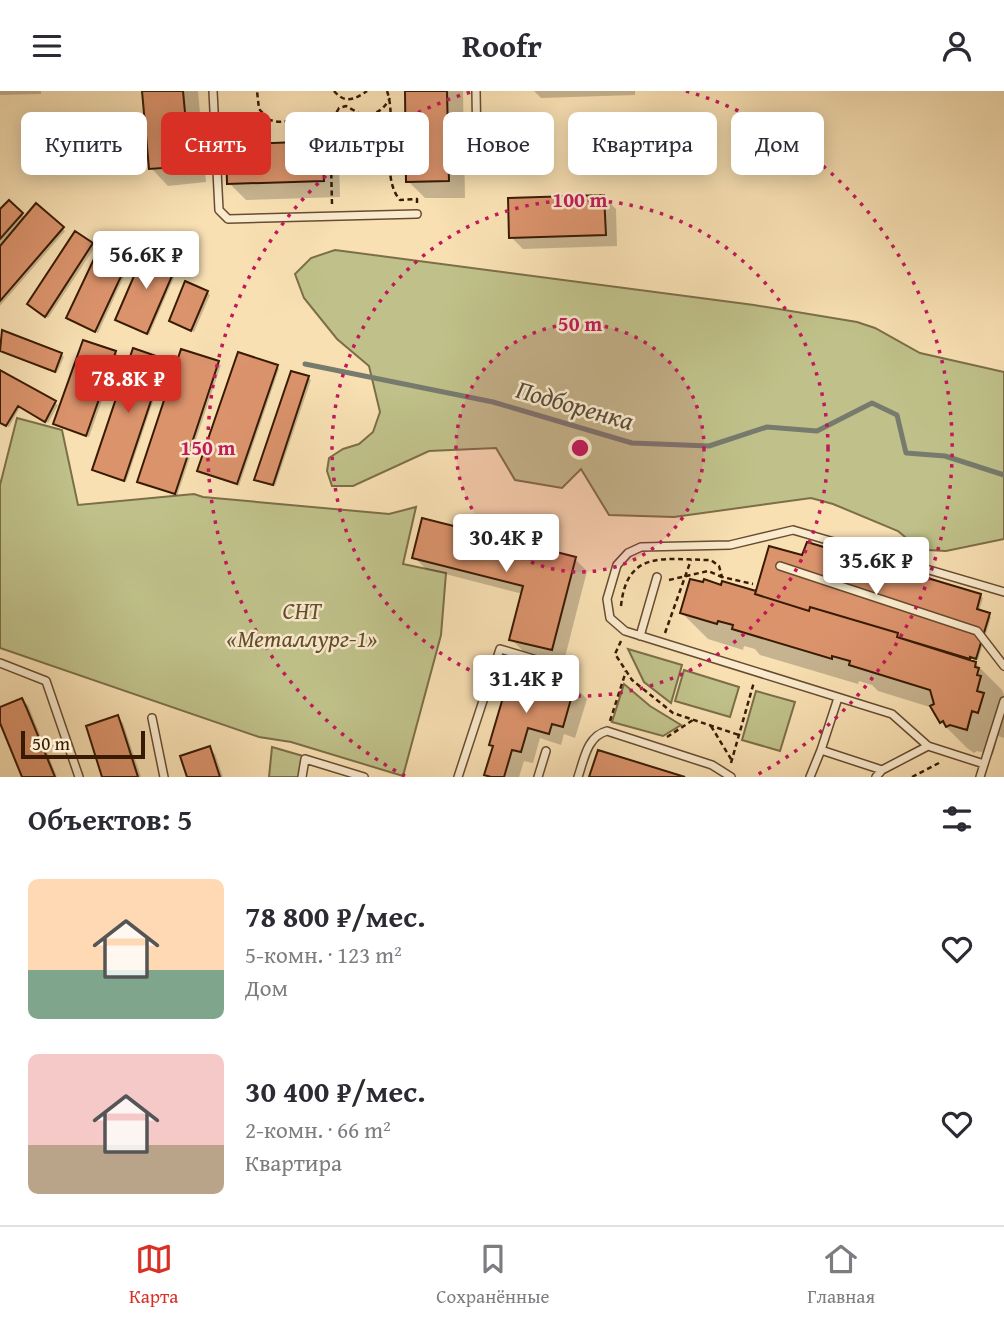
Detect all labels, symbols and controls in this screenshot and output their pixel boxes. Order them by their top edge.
text: Roofr [462,22,542,69]
icon: menu [28,27,66,65]
icon: person [938,27,976,65]
chip: Купить [21,112,147,175]
chip: Снять [161,112,271,175]
chip: Фильтры [285,112,429,175]
chip: Новое [443,112,554,175]
chip: Квартира [568,112,717,175]
chip: Дом [731,112,824,175]
text: 100 m [552,184,608,215]
pin: 56.6K ₽ [81,231,211,291]
text: 56.6K ₽ [109,237,183,270]
text: 50 m [558,308,602,339]
pin: 78.8K ₽ [63,355,193,415]
text: 78.8K ₽ [91,361,165,394]
water label: Подборенка [512,369,639,440]
text: 150 m [180,432,236,463]
centre of rings [568,436,592,460]
pin: 30.4K ₽ [441,515,571,574]
text: 30.4K ₽ [469,520,543,553]
pin: 35.6K ₽ [811,538,941,597]
text: 35.6K ₽ [839,543,913,576]
park label: СНТ «Металлург-1» [227,593,377,656]
pin: 31.4K ₽ [461,655,591,715]
text: 31.4K ₽ [489,661,563,694]
scale bar [21,728,145,760]
text: 50 m [32,729,70,757]
text: Объектов: 5 [28,797,192,841]
icon: filters [938,800,976,838]
text: 78 800 ₽/мес. [245,894,426,938]
icon: home [84,907,168,991]
icon: heart [938,930,976,968]
text: 5-комн. · 123 m² [245,938,402,971]
text: Дом [245,971,288,1004]
text: 30 400 ₽/мес. [245,1069,426,1113]
icon: home [84,1082,168,1166]
icon: heart [938,1105,976,1143]
text: 2-комн. · 66 m² [245,1113,391,1146]
text: Квартира [245,1146,342,1179]
tab: Карта [129,1240,178,1310]
tab: Сохранённые [436,1240,549,1310]
tab: Главная [807,1240,875,1310]

